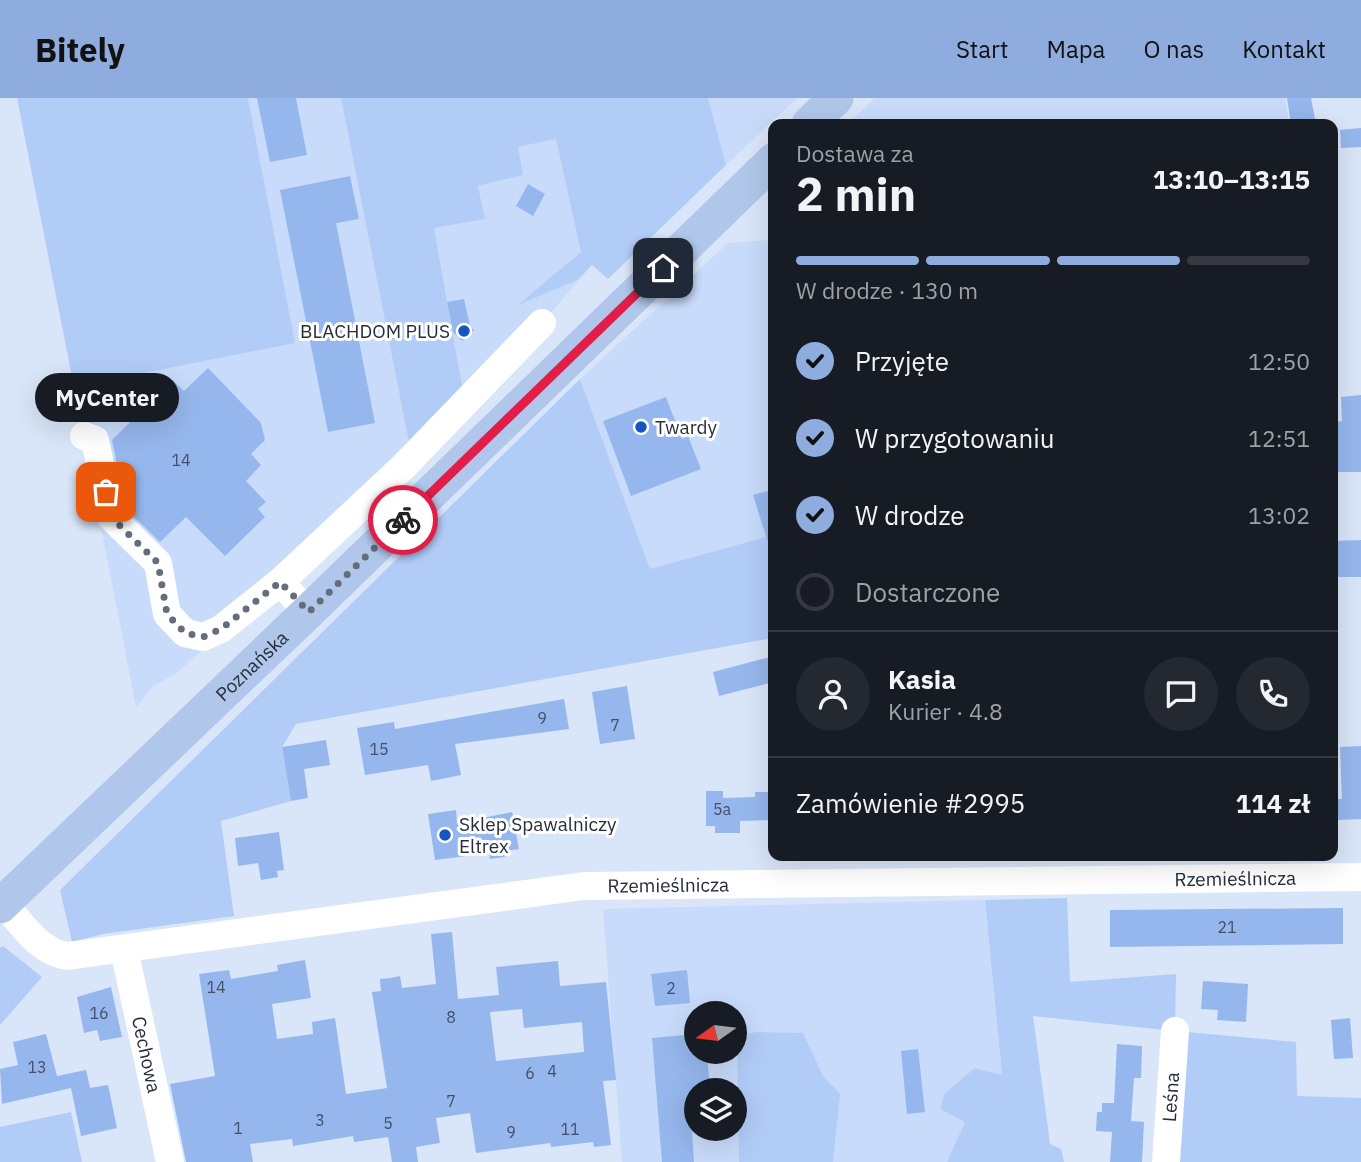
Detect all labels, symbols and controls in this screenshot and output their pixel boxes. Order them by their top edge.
text: Bitely [35,28,125,71]
text: Start [956,33,1008,65]
text: Mapa [1046,33,1105,65]
text: O nas [1143,33,1204,65]
text: Kontakt [1242,33,1326,65]
text: Dostawa za [796,138,914,168]
text: 13:10–13:15 [1153,162,1310,196]
text: 2 min [796,164,916,224]
pin [633,238,693,298]
icon: home [644,249,682,287]
text: W drodze · 130 m [796,275,978,305]
place label: BLACHDOM PLUS [300,319,450,343]
marker: BLACHDOM PLUS [456,323,472,339]
icon: check [796,342,834,380]
text: Przyjęte [855,344,949,378]
text: 12:50 [1248,346,1310,376]
callout: MyCenter [34,373,178,422]
text: MyCenter [55,382,159,412]
place label: Twardy [655,415,718,439]
marker: Twardy [633,419,649,435]
icon: check [796,419,834,457]
text: W przygotowaniu [855,421,1054,455]
text: 12:51 [1248,423,1310,453]
house number: 14 [171,450,191,470]
pin [76,462,136,522]
icon: bag [87,473,125,511]
courier [368,485,438,555]
icon: check [796,496,834,534]
text: W drodze [855,498,965,532]
text: 13:02 [1248,500,1310,530]
icon: bike [384,501,422,539]
text: Dostarczone [855,575,1000,609]
street label: Poznańska [210,625,293,706]
button: person [796,657,870,731]
button: chat [1144,657,1218,731]
button: phone [1236,657,1310,731]
text: Kasia [888,662,956,696]
text: Kurier · 4.8 [888,696,1003,726]
house number: 9 [537,708,547,728]
house number: 7 [610,715,620,735]
house number: 15 [369,739,389,759]
text: Zamówienie #2995 [796,786,1025,820]
text: 114 zł [1235,786,1310,820]
house number: 5a [713,799,732,819]
place label: Sklep Spawalniczy Eltrex [459,812,617,858]
marker: Sklep Spawalniczy Eltrex [437,827,453,843]
street label: Rzemieślnicza [1174,866,1296,891]
street label: Rzemieślnicza [607,872,729,898]
house number: 21 [1217,917,1237,937]
house number: 14 [206,977,226,997]
house number: 2 [666,978,676,998]
north arrow [684,1001,747,1064]
map controls [684,1001,747,1141]
house number: 16 [89,1003,109,1023]
house number: 8 [446,1007,456,1027]
street label: Cechowa [127,1014,167,1095]
house number: 13 [27,1057,47,1077]
house number: 4 [547,1061,557,1081]
house number: 6 [525,1063,535,1083]
street label: Leśna [1157,1071,1184,1123]
button: layers [684,1078,747,1141]
house number: 7 [446,1091,456,1111]
house number: 3 [315,1110,325,1130]
house number: 5 [383,1113,393,1133]
house number: 1 [233,1118,243,1138]
house number: 11 [560,1119,580,1139]
house number: 9 [506,1122,516,1142]

